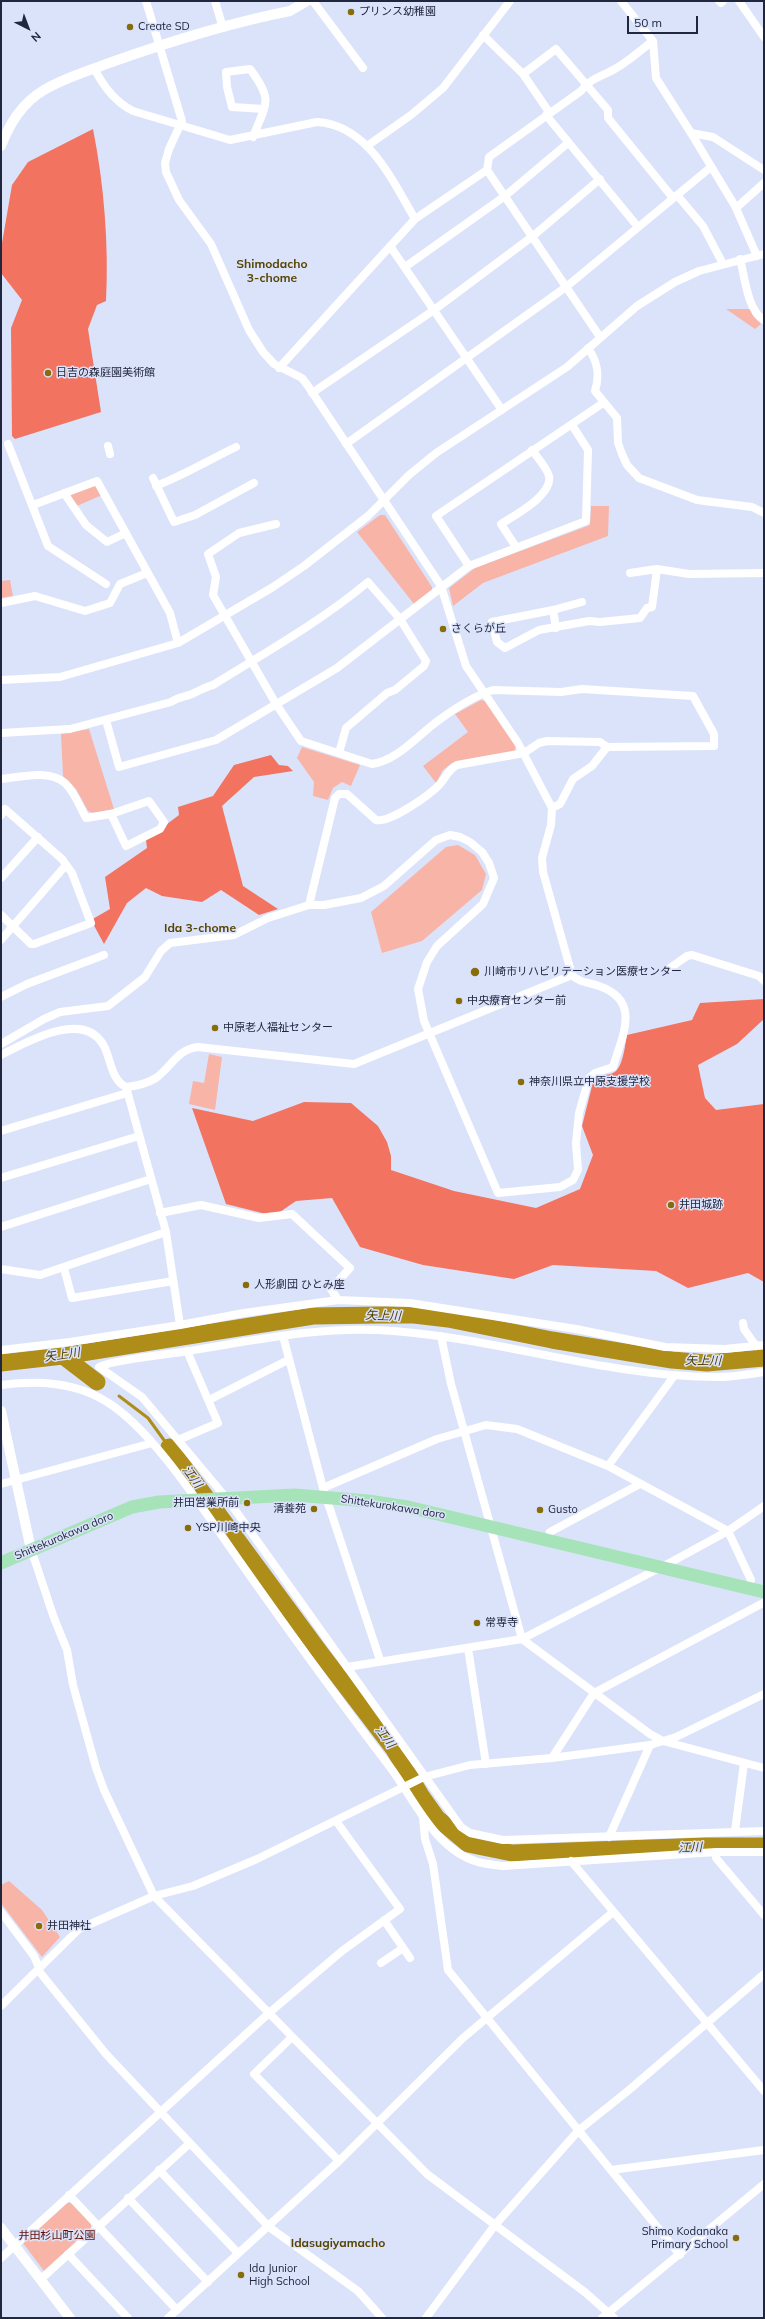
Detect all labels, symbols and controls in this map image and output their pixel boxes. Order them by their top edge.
place label: プリンス幼稚園 [359,5,436,19]
marker: プリンス幼稚園 [346,7,356,17]
north arrow [8,8,48,48]
scale bar [629,8,700,34]
text: 50 m [634,15,662,30]
place label: Create SD [138,20,190,34]
marker: Create SD [125,22,135,32]
text: N [28,29,44,45]
district label: Shimodacho 3-chome [236,257,308,285]
place label: 日吉の森庭園美術館 [56,366,155,380]
marker: 日吉の森庭園美術館 [43,368,53,378]
place label: さくらが丘 [451,622,506,636]
marker: さくらが丘 [438,624,448,634]
district label: Ida 3-chome [164,921,236,935]
place label: 川崎市リハビリテーション医療センター [484,965,682,979]
marker: 川崎市リハビリテーション医療センター [469,966,481,978]
place label: 中央療育センター前 [467,994,566,1008]
marker: 中央療育センター前 [454,996,464,1006]
place label: 中原老人福祉センター [223,1021,333,1035]
marker: 中原老人福祉センター [210,1023,220,1033]
place label: 神奈川県立中原支援学校 [529,1075,650,1089]
marker: 神奈川県立中原支援学校 [516,1077,526,1087]
place label: 井田城跡 [679,1198,723,1212]
marker: 井田城跡 [666,1200,676,1210]
place label: 人形劇団 ひとみ座 [254,1278,345,1292]
marker: 人形劇団 ひとみ座 [241,1280,251,1290]
water label: 矢上川 [365,1308,401,1324]
water label: 矢上川 [43,1345,81,1365]
water label: 矢上川 [685,1353,721,1369]
water label: 江川 [179,1463,205,1491]
street label: Shittekurokawa doro [340,1492,446,1522]
place label: 井田営業所前 [173,1496,239,1510]
marker: 井田営業所前 [242,1498,252,1508]
place label: 清養苑 [273,1502,306,1516]
place label: Gusto [548,1503,578,1517]
marker: 清養苑 [309,1504,319,1514]
marker: Gusto [535,1505,545,1515]
street label: Shittekurokawa doro [13,1509,115,1563]
place label: YSP川崎中央 [196,1521,260,1535]
marker: YSP川崎中央 [183,1523,193,1533]
place label: 常専寺 [485,1616,518,1630]
marker: 常専寺 [472,1618,482,1628]
water label: 江川 [372,1723,398,1751]
water label: 江川 [678,1840,702,1856]
place label: 井田神社 [47,1919,91,1933]
marker: 井田神社 [34,1921,44,1931]
place label: Shimo Kodanaka Primary School [642,2225,728,2251]
park label: 井田杉山町公園 [19,2229,95,2243]
marker: Shimo Kodanaka Primary School [731,2233,741,2243]
district label: Idasugiyamacho [291,2236,385,2250]
place label: Ida Junior High School [249,2262,310,2288]
marker: Ida Junior High School [236,2270,246,2280]

